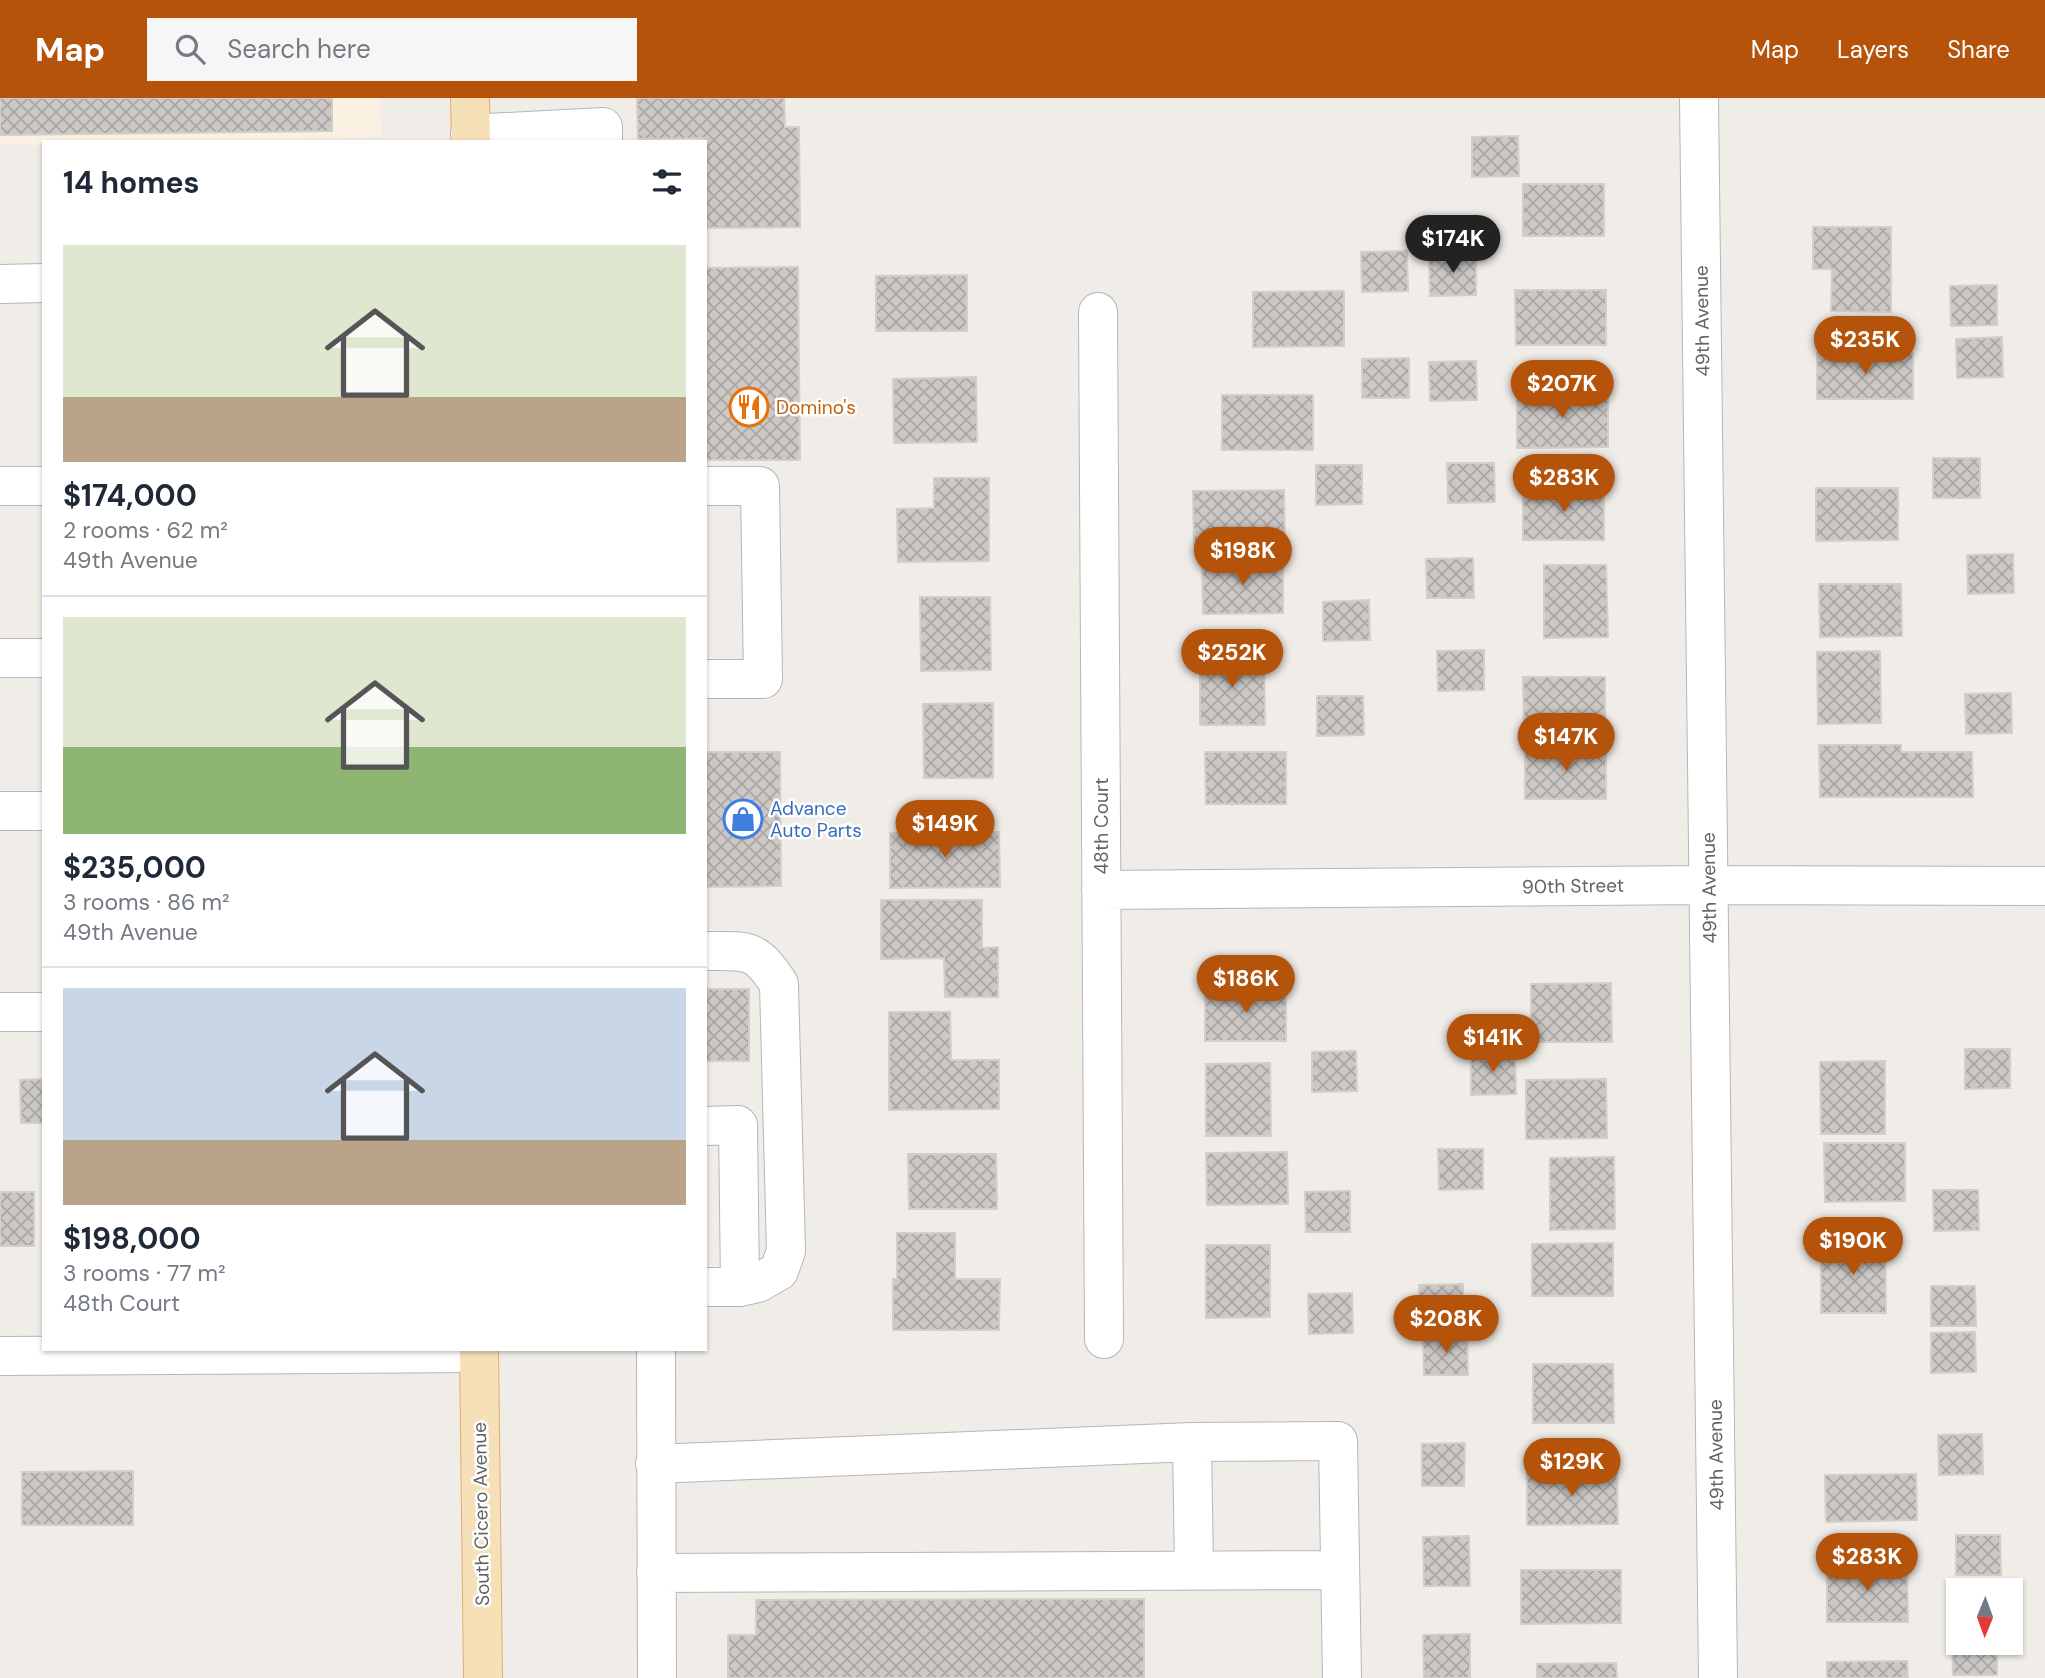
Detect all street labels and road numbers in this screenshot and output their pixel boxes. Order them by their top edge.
street label: 49th Avenue [1689,265,1715,377]
street label: 48th Court [1089,778,1114,874]
street label: 49th Avenue [1696,832,1722,944]
street label: 90th Street [1522,873,1624,899]
street label: 49th Avenue [1703,1399,1729,1511]
street label: South Cicero Avenue [467,1422,495,1606]

